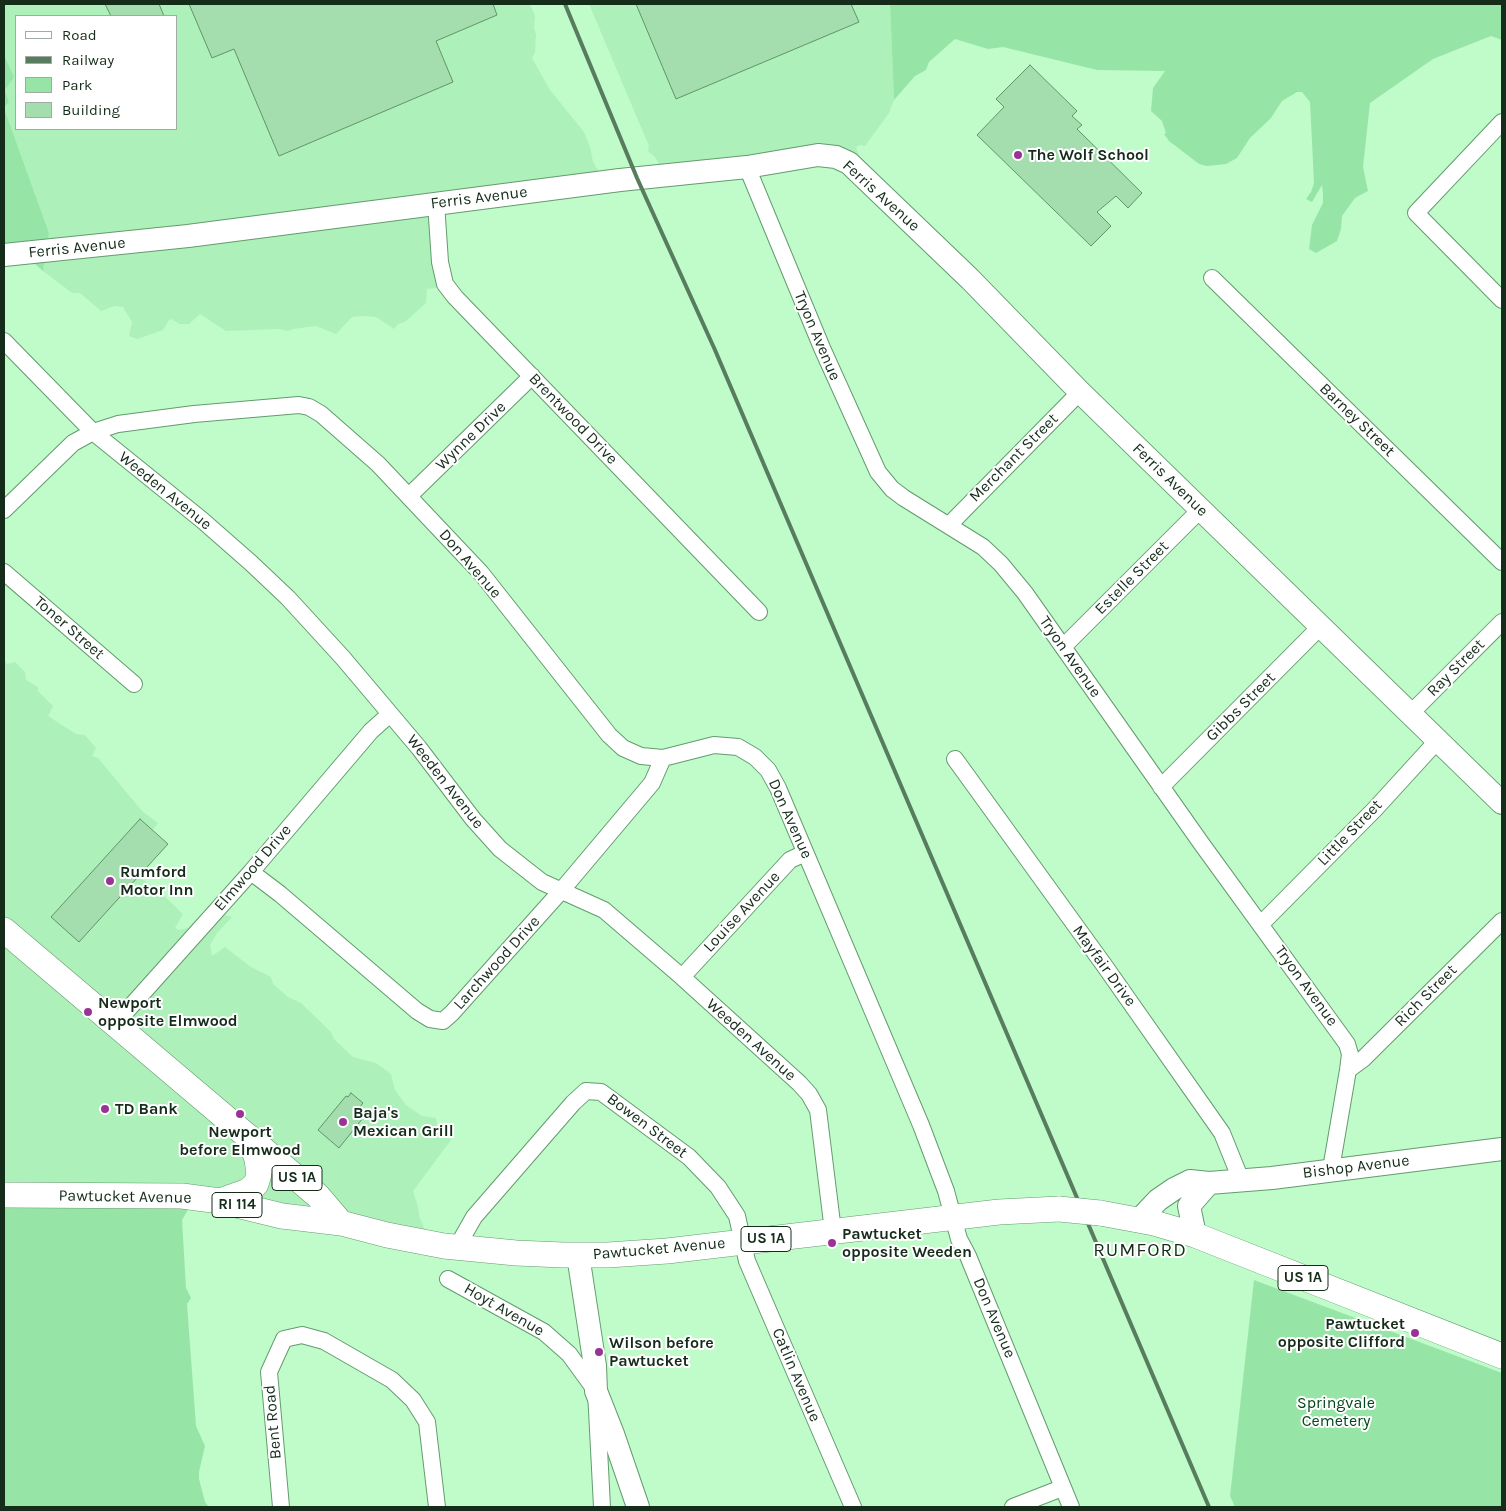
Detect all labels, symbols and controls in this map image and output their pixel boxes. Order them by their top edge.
legend [15,15,178,130]
text: Road [62,26,97,44]
text: Railway [62,51,114,69]
text: Park [62,76,92,94]
text: Building [62,101,120,119]
place label: The Wolf School [1028,145,1149,165]
marker: The Wolf School [1012,149,1024,161]
street label: Ferris Avenue [838,156,924,236]
street label: Ferris Avenue [430,183,528,213]
street label: Ferris Avenue [28,233,126,263]
street label: Tryon Avenue [790,289,844,383]
street label: Brentwood Drive [525,369,621,469]
street label: Barney Street [1315,379,1399,461]
street label: Wynne Drive [432,398,510,474]
street label: Merchant Street [966,410,1062,506]
street label: Ferris Avenue [1128,439,1212,521]
street label: Weeden Avenue [115,448,215,534]
street label: Don Avenue [435,525,505,603]
street label: Estelle Street [1091,537,1173,619]
street label: Toner Street [30,592,108,664]
street label: Tryon Avenue [1035,613,1105,701]
street label: Ray Street [1423,635,1489,701]
street label: Gibbs Street [1202,668,1280,746]
street label: Weeden Avenue [402,731,488,833]
street label: Don Avenue [764,776,816,862]
street label: Little Street [1314,796,1386,870]
street label: Elmwood Drive [210,821,296,915]
place label: Rumford Motor Inn [120,862,194,900]
street label: Louise Avenue [700,868,784,956]
marker: Rumford Motor Inn [104,875,116,887]
street label: Larchwood Drive [450,912,544,1014]
street label: Mayfair Drive [1068,922,1140,1010]
street label: Tryon Avenue [1270,942,1342,1030]
street label: Rich Street [1391,961,1461,1031]
place label: Newport opposite Elmwood [98,993,238,1031]
street label: Weeden Avenue [702,995,800,1085]
marker: Newport opposite Elmwood [82,1006,94,1018]
street label: Bowen Street [603,1089,691,1163]
place label: TD Bank [115,1099,178,1119]
marker: TD Bank [99,1103,111,1115]
place label: Baja's Mexican Grill [353,1103,454,1141]
marker: Newport before Elmwood [234,1108,246,1120]
marker: Baja's Mexican Grill [337,1116,349,1128]
place label: Newport before Elmwood [179,1122,301,1160]
street label: Bishop Avenue [1302,1151,1410,1183]
road number: US 1A [272,1166,322,1190]
street label: Pawtucket Avenue [58,1186,192,1208]
road number: RI 114 [212,1192,262,1218]
place label: Pawtucket opposite Weeden [842,1224,972,1262]
road number: US 1A [741,1226,791,1252]
street label: Pawtucket Avenue [592,1234,726,1264]
marker: Pawtucket opposite Weeden [826,1237,838,1249]
district label: RUMFORD [1092,1240,1188,1262]
road number: US 1A [1278,1266,1328,1290]
street label: Don Avenue [968,1275,1020,1361]
street label: Hoyt Avenue [461,1279,547,1341]
place label: Pawtucket opposite Clifford [1278,1314,1405,1352]
street label: Catlin Avenue [768,1325,824,1425]
marker: Pawtucket opposite Clifford [1409,1327,1421,1339]
place label: Wilson before Pawtucket [609,1333,714,1371]
marker: Wilson before Pawtucket [593,1346,605,1358]
street label: Bent Road [260,1384,286,1460]
park label: Springvale Cemetery [1297,1393,1375,1431]

